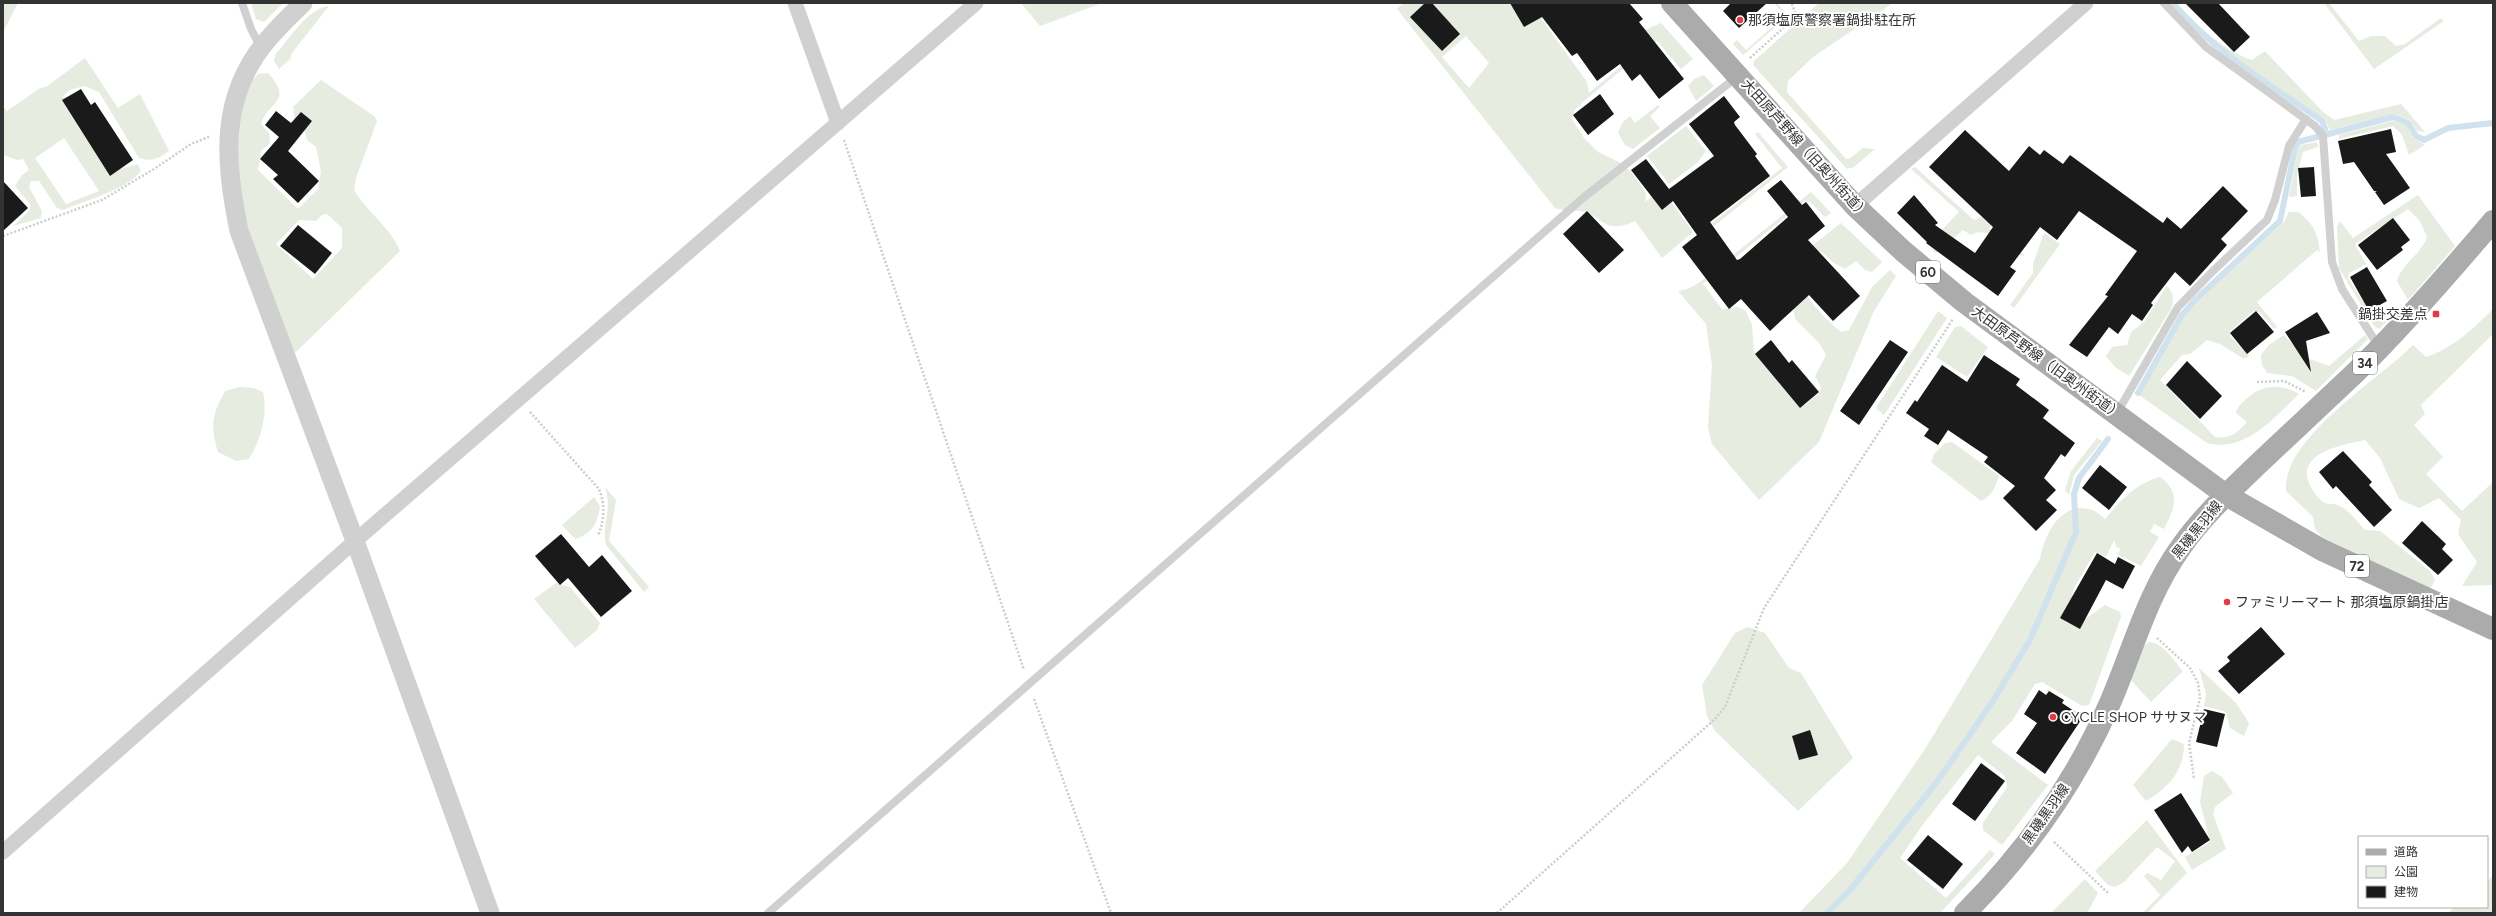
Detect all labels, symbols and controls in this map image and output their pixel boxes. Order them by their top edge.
place label: 那須塩原警察署鍋掛駐在所 [1748,12,1916,29]
marker: 那須塩原警察署鍋掛駐在所 [1735,15,1745,25]
street label: 大田原芦野線（旧奥州街道） [1738,76,1872,222]
road number: 60 [1916,261,1940,283]
street label: 大田原芦野線（旧奥州街道） [1968,303,2126,423]
place label: 鍋掛交差点 [2358,306,2428,323]
marker: 鍋掛交差点 [2431,309,2441,319]
road number: 34 [2353,352,2377,374]
street label: 黒磯黒羽線 [2168,497,2226,563]
road number: 72 [2345,555,2369,577]
place label: ファミリーマート 那須塩原鍋掛店 [2235,594,2448,611]
marker: ファミリーマート 那須塩原鍋掛店 [2222,597,2232,607]
place label: CYCLE SHOP ササヌマ [2061,709,2206,726]
marker: CYCLE SHOP ササヌマ [2048,712,2058,722]
street label: 黒磯黒羽線 [2019,780,2073,848]
legend [2358,836,2488,908]
text: 道路 [2394,845,2418,859]
text: 公園 [2394,865,2418,879]
text: 建物 [2394,885,2418,899]

